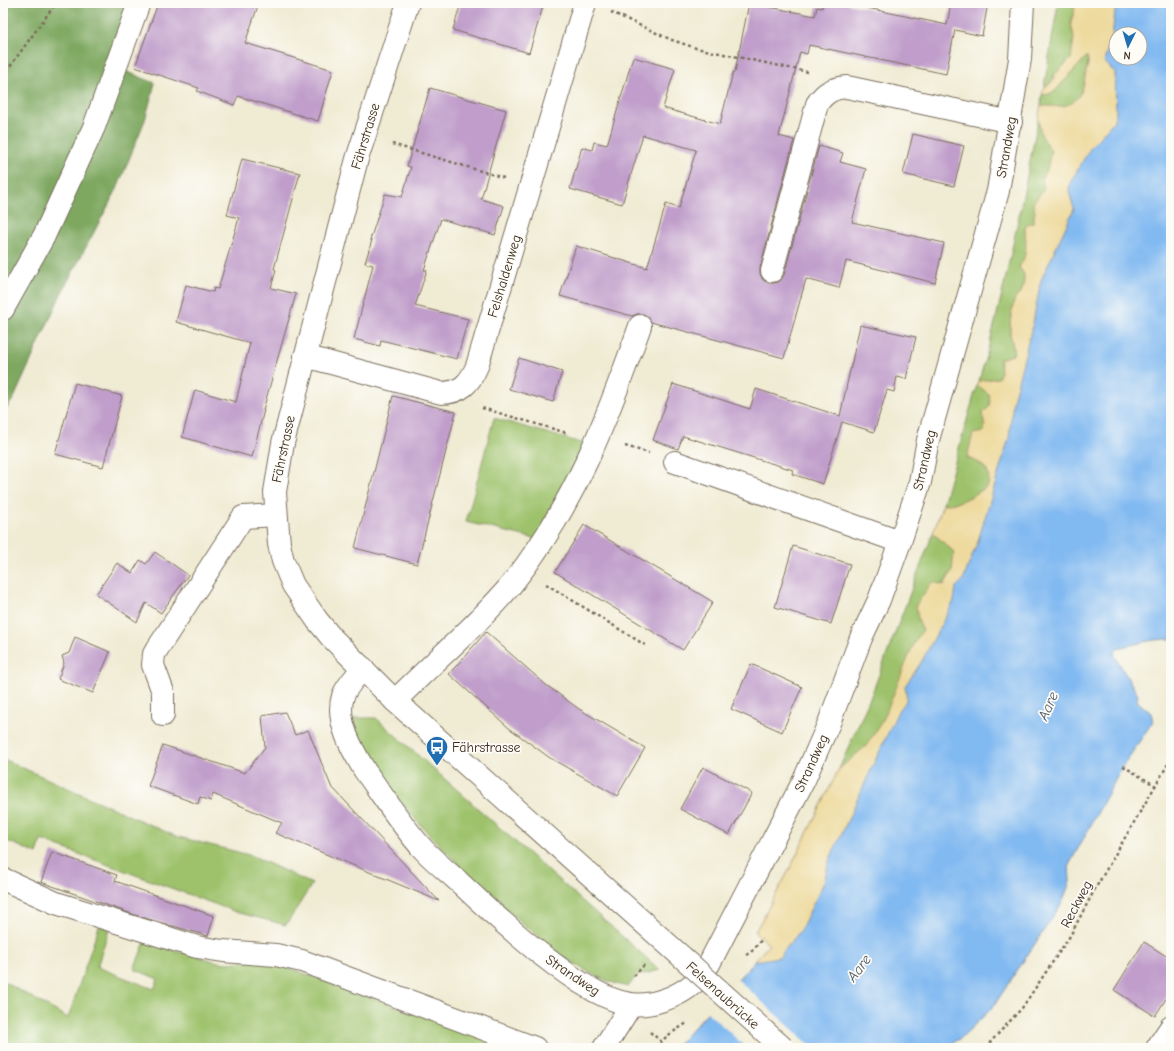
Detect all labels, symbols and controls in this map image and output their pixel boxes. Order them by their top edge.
north arrow [1108,26,1148,66]
text: N [1123,49,1131,62]
street label: Fährstrasse [347,101,384,171]
street label: Strandweg [993,115,1020,179]
street label: Felshaldenweg [484,233,525,320]
street label: Fährstrasse [268,414,299,484]
street label: Strandweg [909,428,940,492]
water label: Aare [1034,688,1062,724]
street label: Strandweg [791,732,832,795]
bus stop icon: Fährstrasse [424,734,450,767]
place label: Fährstrasse [452,739,521,756]
street label: Reckweg [1057,878,1096,931]
water label: Aare [842,950,875,986]
street label: Strandweg [542,951,603,1000]
street label: Felsenaubrücke [683,958,763,1033]

